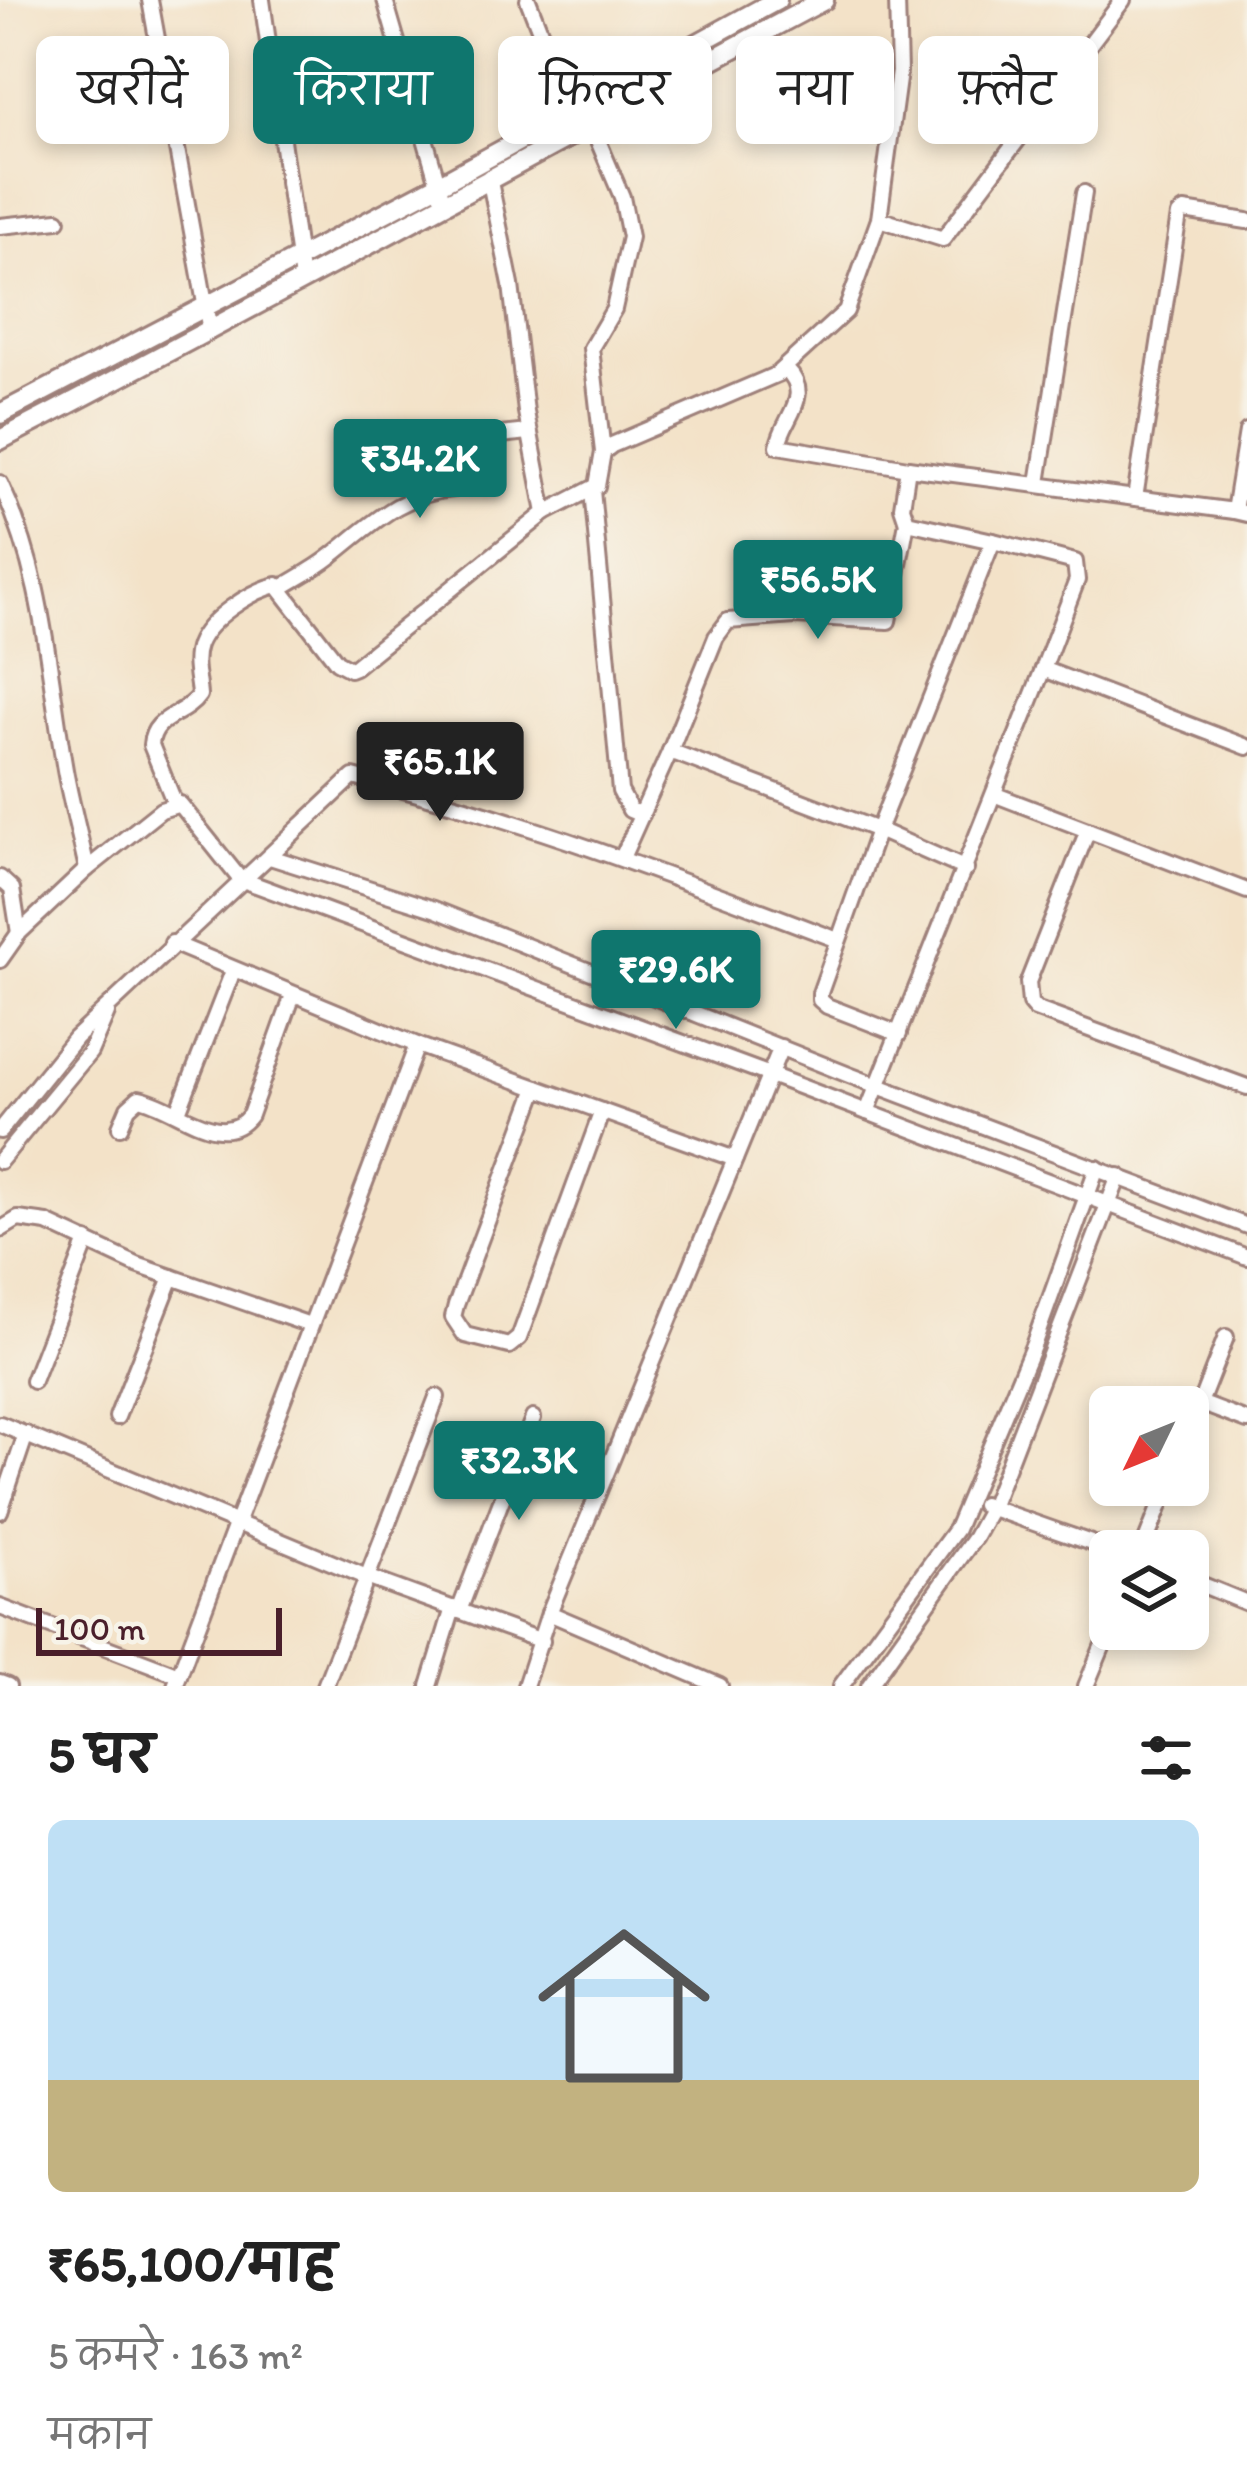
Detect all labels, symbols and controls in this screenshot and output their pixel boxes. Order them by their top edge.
chip: खरीदें [36,36,229,144]
chip: किराया [253,36,474,144]
chip: फ़िल्टर [498,36,712,144]
chip: नया [736,36,894,144]
chip: फ़्लैट [918,36,1098,144]
pin: ₹34.2K [322,419,518,521]
text: ₹34.2K [361,434,479,481]
pin: ₹56.5K [720,540,916,642]
text: ₹56.5K [760,555,876,602]
pin: ₹65.1K [342,722,538,824]
text: ₹65.1K [384,737,496,784]
pin: ₹29.6K [578,930,774,1032]
text: ₹29.6K [618,945,734,992]
north arrow [1089,1386,1209,1506]
map controls [1089,1386,1209,1650]
pin: ₹32.3K [421,1421,617,1523]
text: ₹32.3K [461,1436,577,1483]
button: layers [1089,1530,1209,1650]
scale bar [36,1602,282,1655]
text: 100 m [54,1609,145,1648]
text: 5 घर [48,1724,154,1785]
icon: filters [1133,1725,1199,1791]
icon: home [516,1898,732,2114]
text: ₹65,100/माह [48,2233,336,2294]
text: 5 कमरे · 163 m² [48,2332,303,2379]
text: मकान [48,2411,151,2458]

